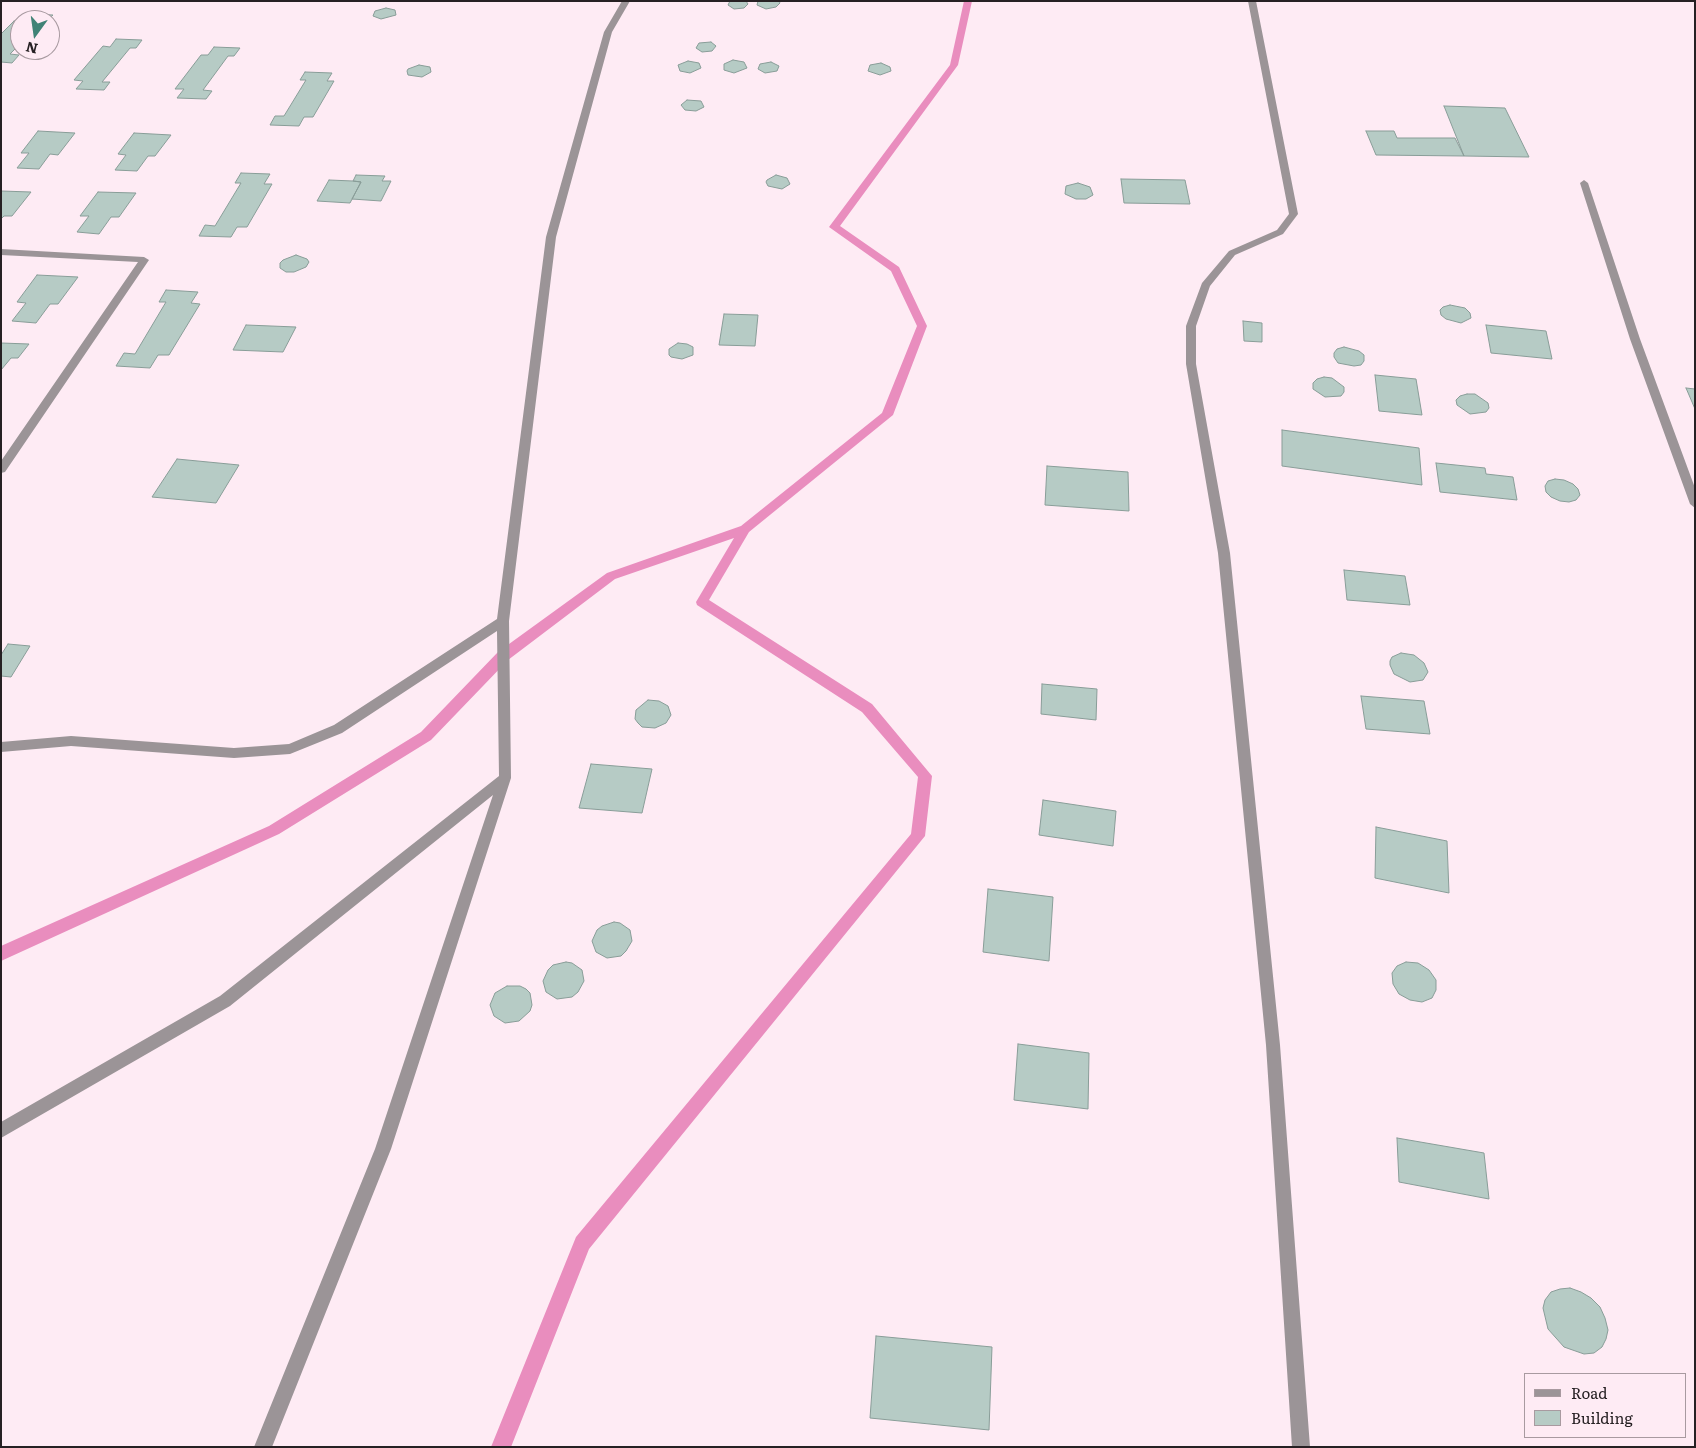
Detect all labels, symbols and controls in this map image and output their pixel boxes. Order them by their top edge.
north arrow [10,10,60,60]
text: N [23,37,40,60]
legend [1524,1373,1686,1438]
text: Road [1571,1381,1607,1404]
text: Building [1571,1406,1633,1429]

